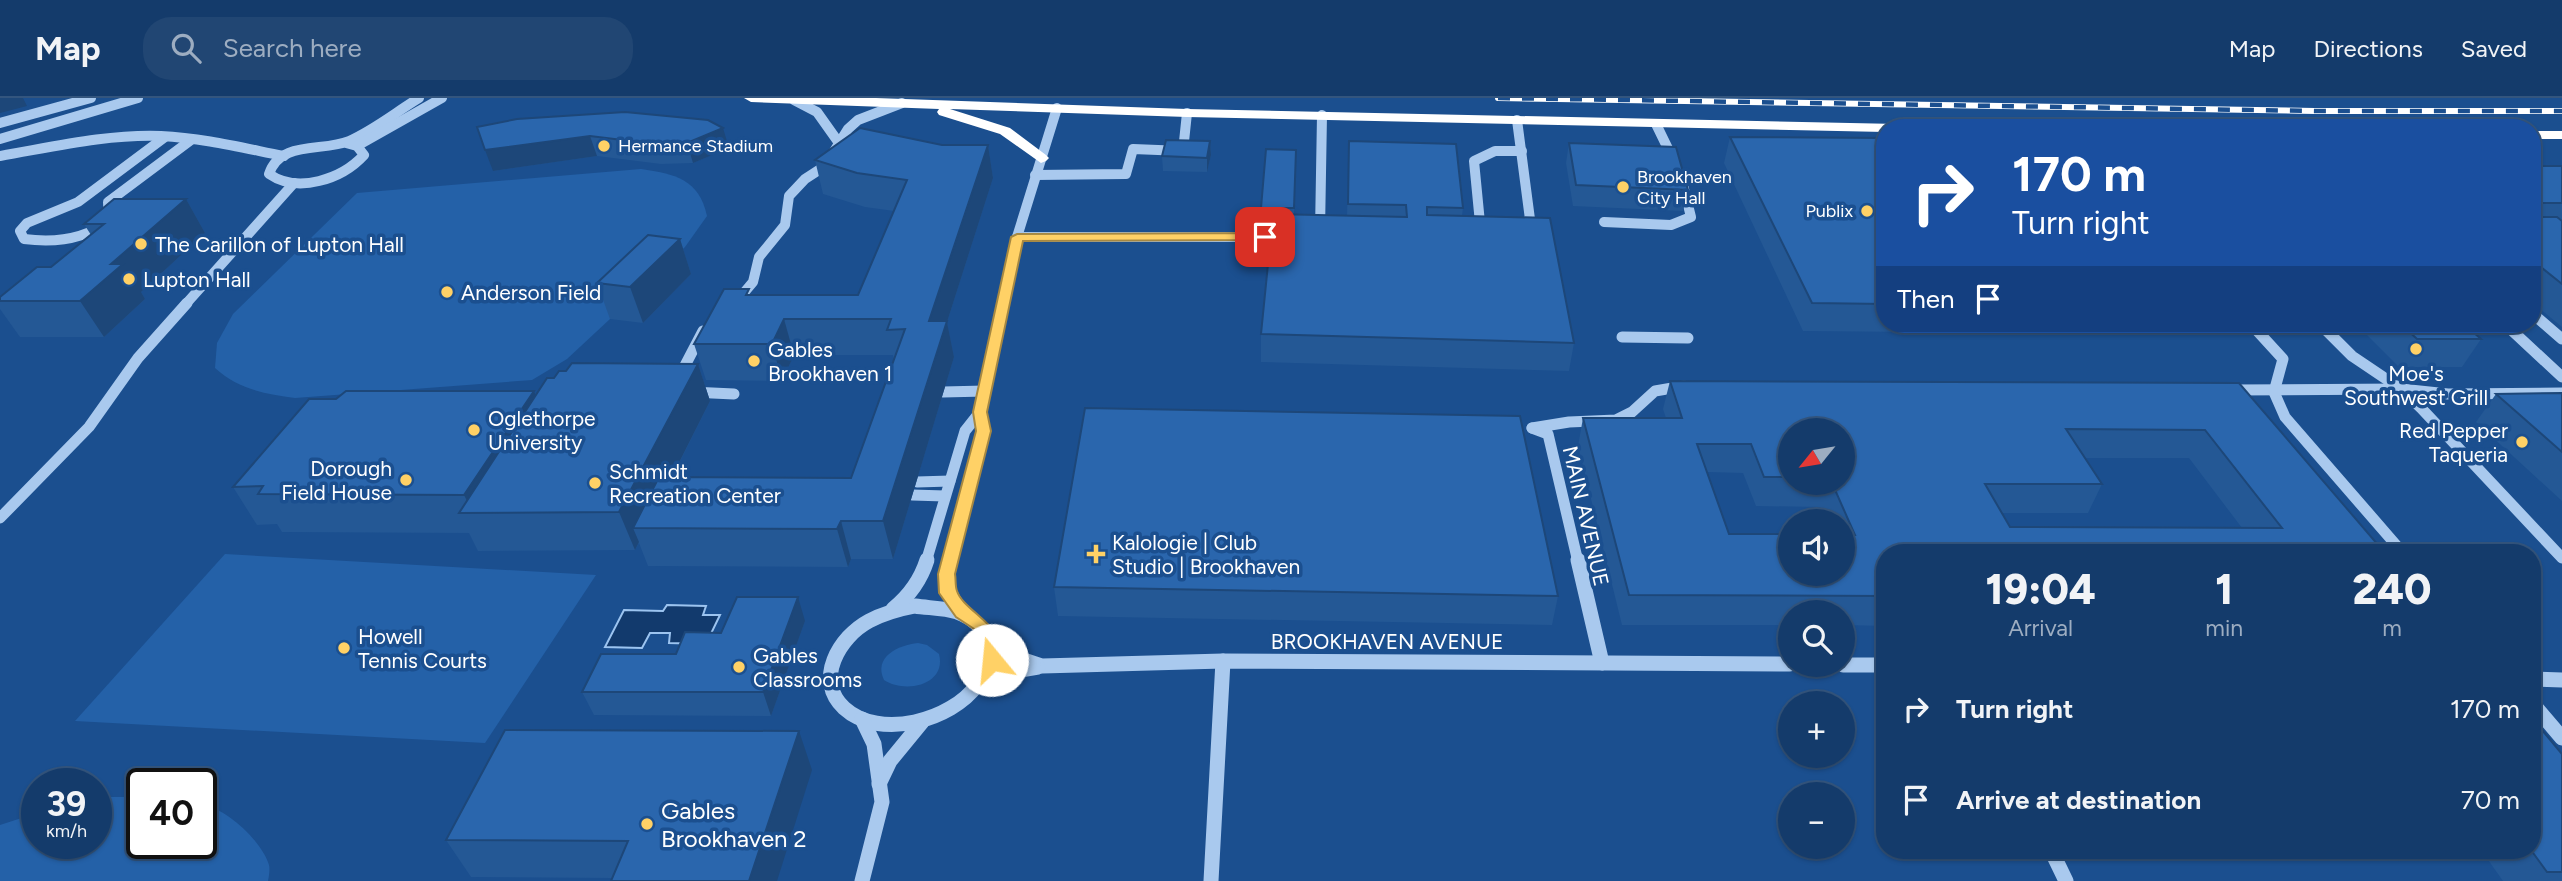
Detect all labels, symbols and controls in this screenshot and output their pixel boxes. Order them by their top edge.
search box [143,17,633,80]
text: Map [35,29,101,68]
icon: search [167,29,205,67]
text: Search here [223,32,362,64]
text: Map [2229,34,2275,63]
text: Directions [2313,34,2423,63]
text: Saved [2461,34,2527,63]
place label: Hermance Stadium [618,135,773,157]
marker: Hermance Stadium [596,138,612,154]
text: 170 m [2012,144,2146,203]
icon: right [1897,147,1988,238]
place label: Brookhaven City Hall [1637,166,1732,209]
marker: Brookhaven City Hall [1615,179,1631,195]
place label: Publix [1805,200,1853,222]
marker: Publix [1859,203,1875,219]
text: Turn right [2012,204,2150,242]
pin [1235,207,1295,267]
icon: arrive [1246,218,1284,256]
place label: The Carillon of Lupton Hall [155,232,404,257]
marker: The Carillon of Lupton Hall [133,236,149,252]
place label: Lupton Hall [143,267,251,292]
marker: Lupton Hall [121,271,137,287]
place label: Anderson Field [461,280,601,305]
icon: arrive [1969,280,2007,318]
text: Then [1897,283,1955,315]
marker: Anderson Field [439,284,455,300]
place label: Gables Brookhaven 1 [768,337,892,386]
marker: Moe's Southwest Grill [2408,341,2424,357]
marker: Gables Brookhaven 1 [746,353,762,369]
place label: Moe's Southwest Grill [2344,361,2488,410]
place label: Oglethorpe University [488,406,596,455]
north arrow [1778,418,1855,495]
map controls [1778,418,1855,859]
place label: Red Pepper Taqueria [2399,418,2508,467]
marker: Oglethorpe University [466,422,482,438]
marker: Red Pepper Taqueria [2514,434,2530,450]
street label: MAIN AVENUE [1558,444,1614,588]
place label: Dorough Field House [281,456,392,505]
place label: Schmidt Recreation Center [609,459,781,508]
marker: Dorough Field House [398,472,414,488]
marker: Schmidt Recreation Center [587,475,603,491]
button: sound [1778,509,1855,586]
place label: Kalologie | Club Studio | Brookhaven [1112,530,1300,579]
marker: Kalologie | Club Studio | Brookhaven [1086,544,1106,564]
text: 19:04 [1985,564,2096,615]
text: 1 [2215,564,2233,615]
text: 240 [2353,564,2431,615]
button: search [1778,600,1855,677]
text: Arrival [2008,614,2073,642]
text: min [2205,614,2243,642]
text: m [2382,614,2402,642]
position arrow [955,623,1029,697]
place label: Howell Tennis Courts [358,624,487,673]
street label: BROOKHAVEN AVENUE [1271,629,1503,654]
marker: Howell Tennis Courts [336,640,352,656]
place label: Gables Classrooms [753,643,862,692]
marker: Gables Classrooms [731,659,747,675]
icon: right [1897,690,1935,728]
button: + [1778,691,1855,768]
text: Turn right [1956,693,2073,725]
text: 170 m [2450,693,2520,725]
speed limit sign: 40 [126,768,217,859]
icon: arrive [1897,781,1935,819]
button: − [1778,782,1855,859]
text: 39 [47,783,86,825]
text: Arrive at destination [1956,784,2201,816]
text: 70 m [2461,784,2520,816]
place label: Gables Brookhaven 2 [661,796,807,853]
marker: Gables Brookhaven 2 [639,816,655,832]
text: km/h [46,820,87,842]

